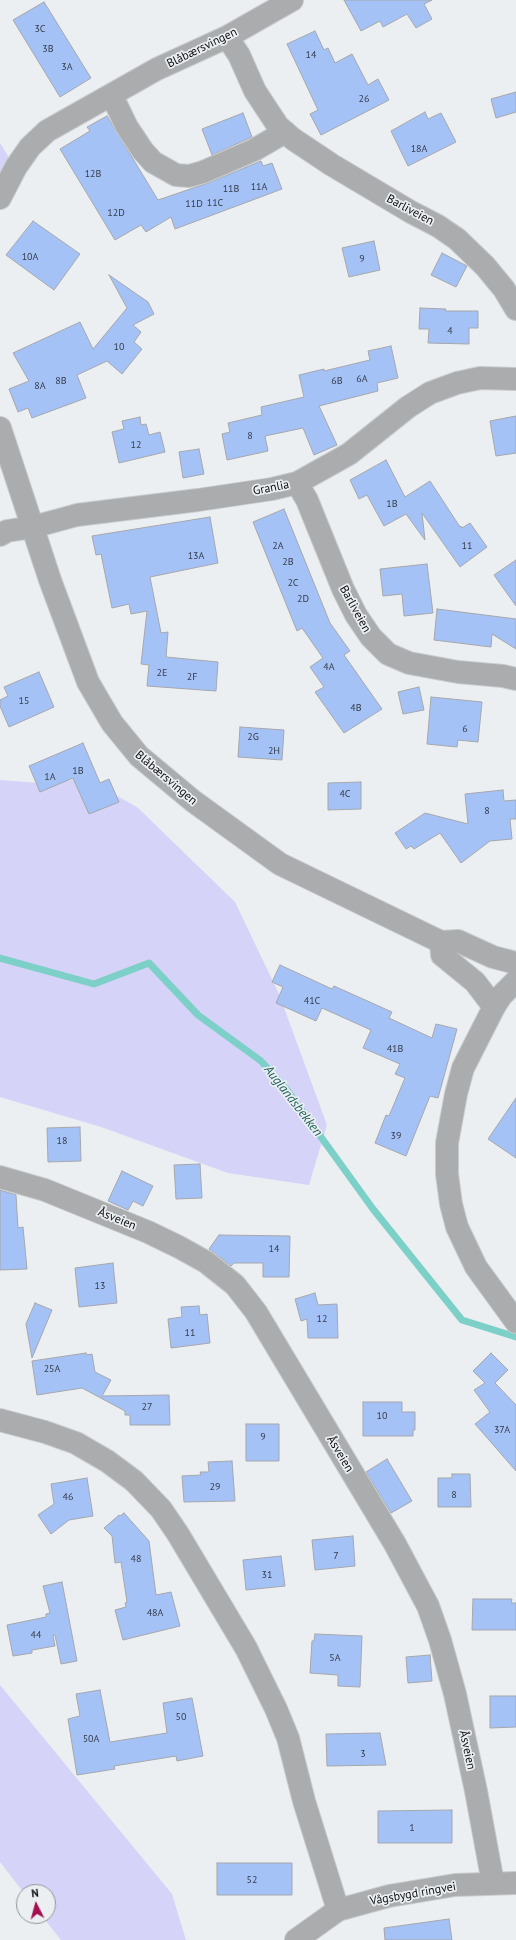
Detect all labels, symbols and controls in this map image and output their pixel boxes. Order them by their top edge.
house number: 3C [34,23,46,35]
street label: Blåbærsvingen [165,25,239,71]
house number: 3B [42,43,54,55]
house number: 14 [306,49,316,61]
house number: 3A [61,61,73,73]
house number: 26 [359,93,369,105]
house number: 18A [411,143,427,155]
house number: 12B [85,168,101,180]
house number: 11A [251,181,267,193]
house number: 11B [223,183,239,195]
street label: Barliveien [384,192,436,228]
house number: 11C [207,197,223,209]
house number: 11D [185,198,203,210]
house number: 12D [107,207,125,219]
house number: 10A [22,251,38,263]
house number: 9 [359,253,365,265]
house number: 4 [447,325,453,337]
house number: 10 [114,341,124,353]
house number: 6A [356,373,368,385]
house number: 8B [55,375,67,387]
house number: 6B [331,375,343,387]
house number: 8A [34,380,46,392]
house number: 8 [247,430,253,442]
house number: 12 [131,439,141,451]
street label: Granlia [252,477,290,499]
house number: 1B [386,498,398,510]
house number: 2A [272,540,284,552]
house number: 11 [462,540,472,552]
house number: 13A [188,550,204,562]
house number: 2B [282,556,294,568]
house number: 2C [287,577,299,589]
street label: Barliveien [336,583,374,635]
house number: 2D [297,593,309,605]
house number: 4A [323,661,335,673]
house number: 2E [157,667,167,679]
house number: 2F [187,671,197,683]
house number: 15 [19,695,29,707]
house number: 4B [350,702,362,714]
house number: 6 [462,723,468,735]
house number: 2G [247,731,259,743]
house number: 2H [268,745,280,757]
street label: Blåbærsvingen [132,748,200,808]
house number: 1B [72,765,84,777]
house number: 1A [44,771,56,783]
house number: 4C [339,788,351,800]
house number: 8 [484,805,490,817]
house number: 41C [304,995,320,1007]
house number: 41B [387,1043,403,1055]
water label: Auglandsbekken [260,1062,326,1140]
house number: 39 [391,1130,401,1142]
house number: 18 [57,1135,67,1147]
street label: Åsveien [96,1205,138,1233]
house number: 14 [269,1243,279,1255]
house number: 13 [95,1280,105,1292]
house number: 12 [317,1313,327,1325]
house number: 11 [185,1327,195,1339]
house number: 25A [44,1363,60,1375]
house number: 27 [142,1401,152,1413]
house number: 10 [377,1410,387,1422]
house number: 37A [494,1424,510,1436]
house number: 9 [260,1431,266,1443]
street label: Åsveien [324,1433,356,1475]
house number: 29 [210,1481,220,1493]
house number: 8 [451,1489,457,1501]
house number: 46 [63,1491,73,1503]
house number: 7 [333,1550,339,1562]
house number: 48 [131,1553,141,1565]
house number: 31 [262,1569,272,1581]
house number: 48A [147,1607,163,1619]
house number: 44 [31,1629,41,1641]
house number: 5A [329,1652,341,1664]
house number: 50 [176,1711,186,1723]
street label: Åsveien [456,1729,478,1771]
house number: 50A [83,1733,99,1745]
house number: 3 [360,1748,366,1760]
house number: 1 [409,1822,415,1834]
house number: 52 [247,1874,257,1886]
street label: Vågsbygd ringvei [369,1879,457,1909]
north arrow [16,1884,56,1924]
text: N [31,1886,39,1900]

